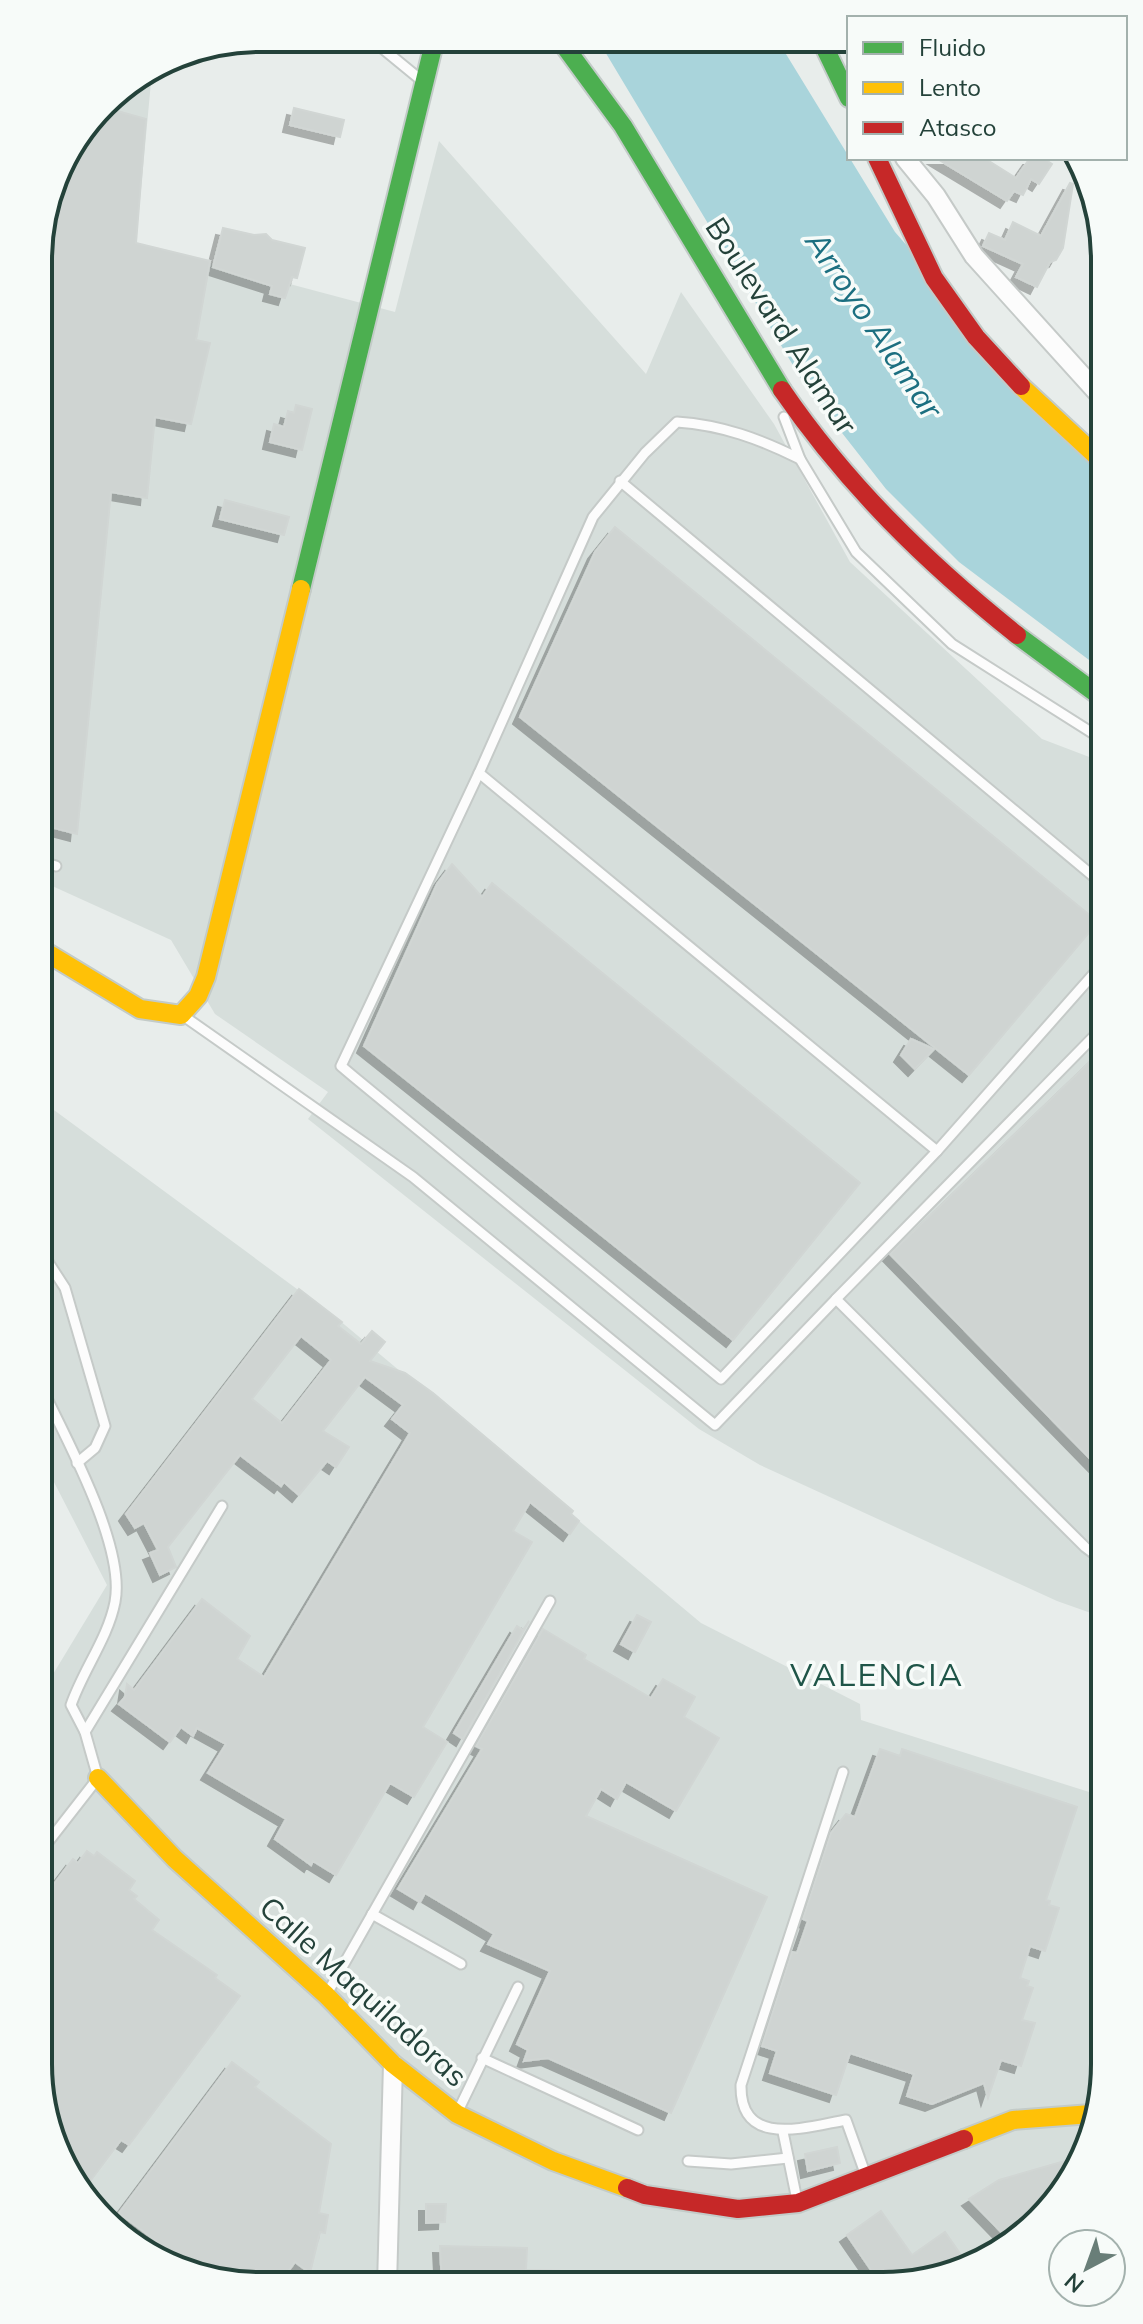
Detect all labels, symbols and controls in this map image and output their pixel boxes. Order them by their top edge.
legend [847,16,1127,160]
text: Fluido [919,32,986,62]
text: Lento [919,72,981,102]
text: Atasco [919,112,996,142]
street label: Boulevard Alamar [698,210,866,441]
water label: Arroyo Alamar [797,222,953,427]
district label: VALENCIA [790,1654,964,1694]
street label: Calle Maquiladoras [252,1888,475,2095]
north arrow [1047,2228,1127,2308]
text: N [1058,2267,1089,2299]

